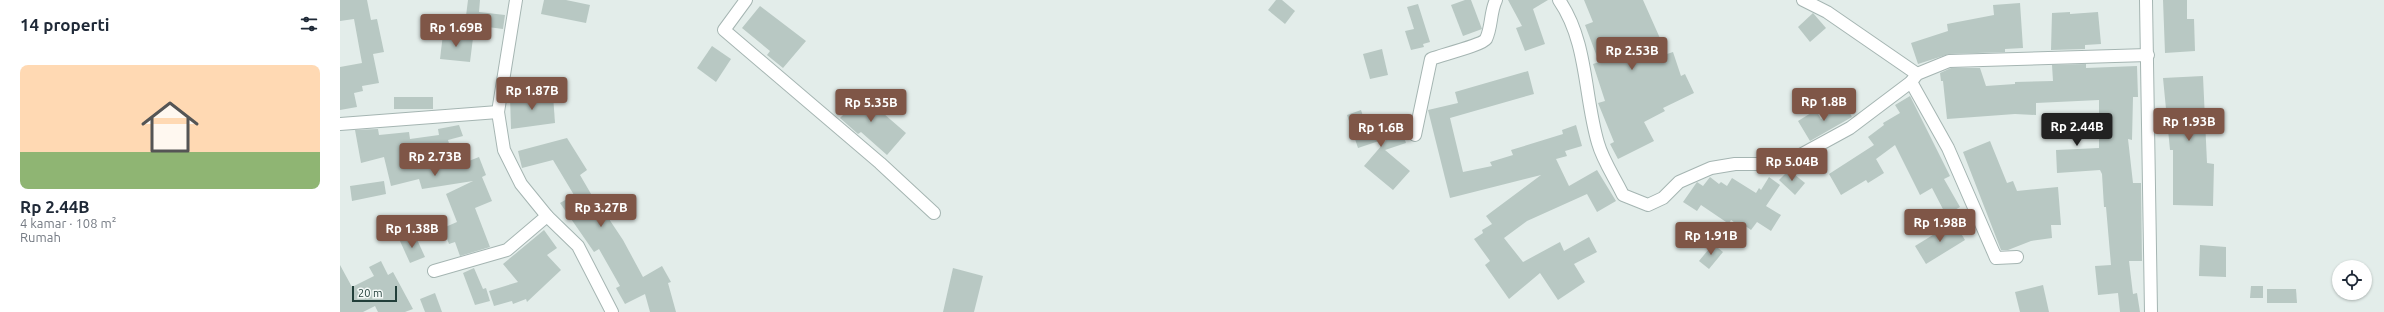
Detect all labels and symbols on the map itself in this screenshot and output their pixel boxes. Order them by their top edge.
pin: Rp 1.69B [415,14,497,48]
pin: Rp 2.53B [1591,37,1673,71]
pin: Rp 1.87B [491,77,573,111]
pin: Rp 1.8B [1787,88,1861,122]
pin: Rp 5.35B [830,89,912,123]
pin: Rp 1.93B [2148,108,2230,142]
pin: Rp 2.44B [2036,113,2118,147]
pin: Rp 1.6B [1344,114,1418,148]
pin: Rp 2.73B [394,143,476,177]
pin: Rp 5.04B [1751,148,1833,182]
pin: Rp 3.27B [560,194,642,228]
pin: Rp 1.98B [1899,209,1981,243]
pin: Rp 1.38B [371,215,453,249]
pin: Rp 1.91B [1670,222,1752,256]
scale bar [352,284,397,303]

